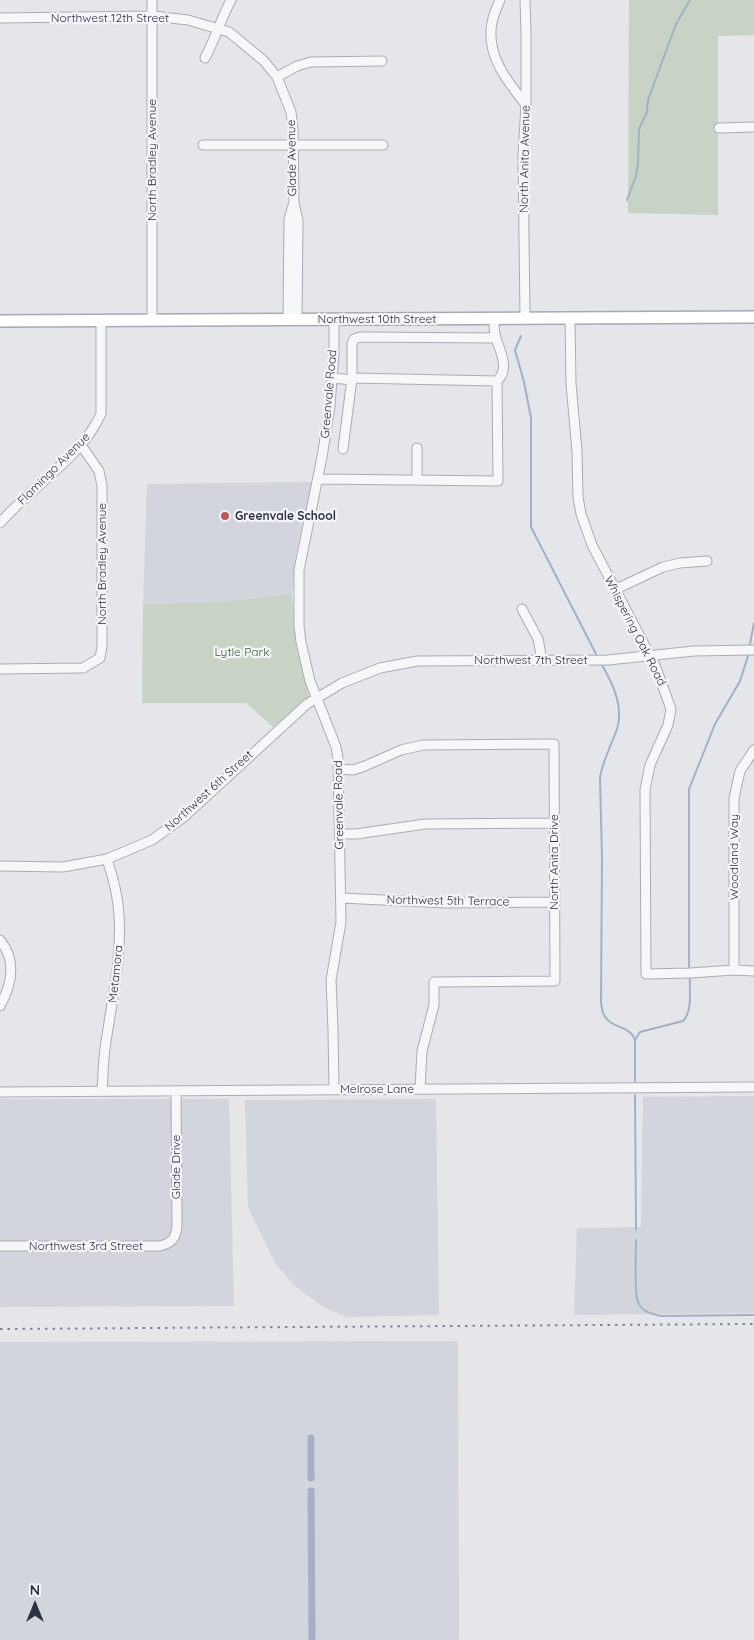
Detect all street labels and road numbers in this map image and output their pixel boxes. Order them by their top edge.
street label: Northwest 12th Street [51,11,169,25]
street label: North Bradley Avenue [145,99,159,221]
street label: North Anita Avenue [517,105,533,213]
street label: Glade Avenue [284,120,300,196]
street label: Northwest 10th Street [318,312,436,326]
street label: Greenvale Road [318,349,340,439]
street label: Flamingo Avenue [15,430,93,508]
street label: North Bradley Avenue [95,503,109,625]
street label: Whispering Oak Road [601,574,669,688]
street label: Northwest 7th Street [474,653,588,667]
street label: Northwest 6th Street [162,748,256,834]
street label: Greenvale Road [331,760,347,850]
street label: North Anita Drive [547,814,561,910]
street label: Woodland Way [727,814,741,900]
street label: Northwest 5th Terrace [386,893,510,909]
street label: Metamora [106,944,126,1004]
street label: Melrose Lane [340,1082,414,1096]
street label: Glade Drive [169,1135,183,1199]
street label: Northwest 3rd Street [29,1239,143,1253]

